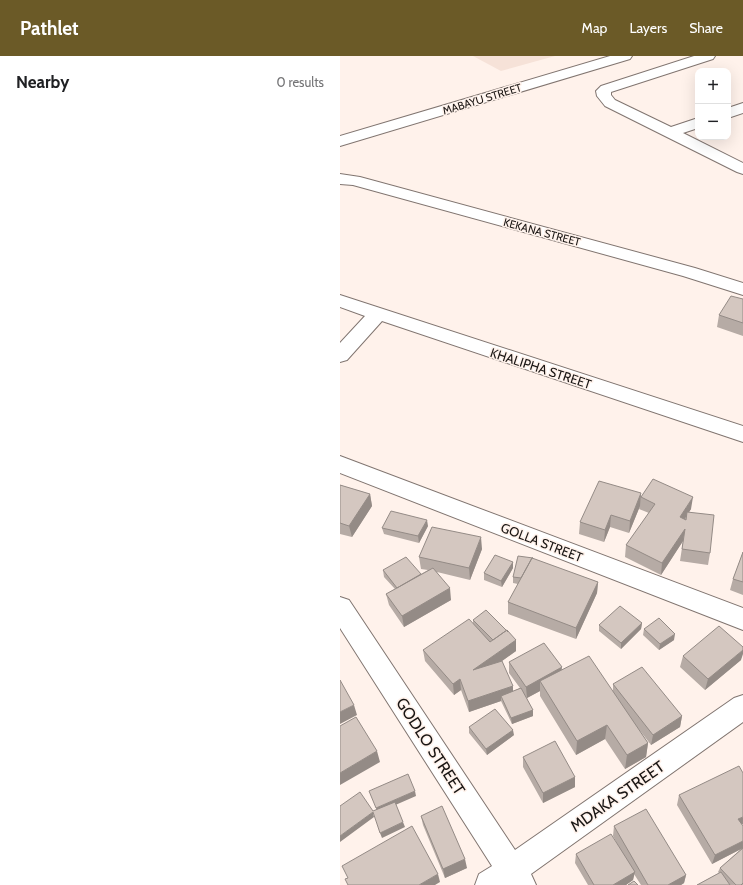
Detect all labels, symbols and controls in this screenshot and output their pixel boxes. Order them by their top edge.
text: Pathlet [20,17,79,40]
text: Map [582,19,607,37]
text: Layers [629,19,667,37]
text: Share [689,19,723,37]
map controls [695,68,731,140]
button: + [695,68,731,104]
text: Nearby [16,72,69,92]
text: 0 results [276,74,324,90]
street label: MABAYU STREET [441,80,523,118]
button: − [695,104,731,140]
street label: KEKANA STREET [502,215,582,249]
street label: KHALIPHA STREET [488,344,594,392]
street label: GOLLA STREET [499,519,585,565]
street label: GODLO STREET [392,694,469,799]
street label: MDAKA STREET [567,757,668,836]

